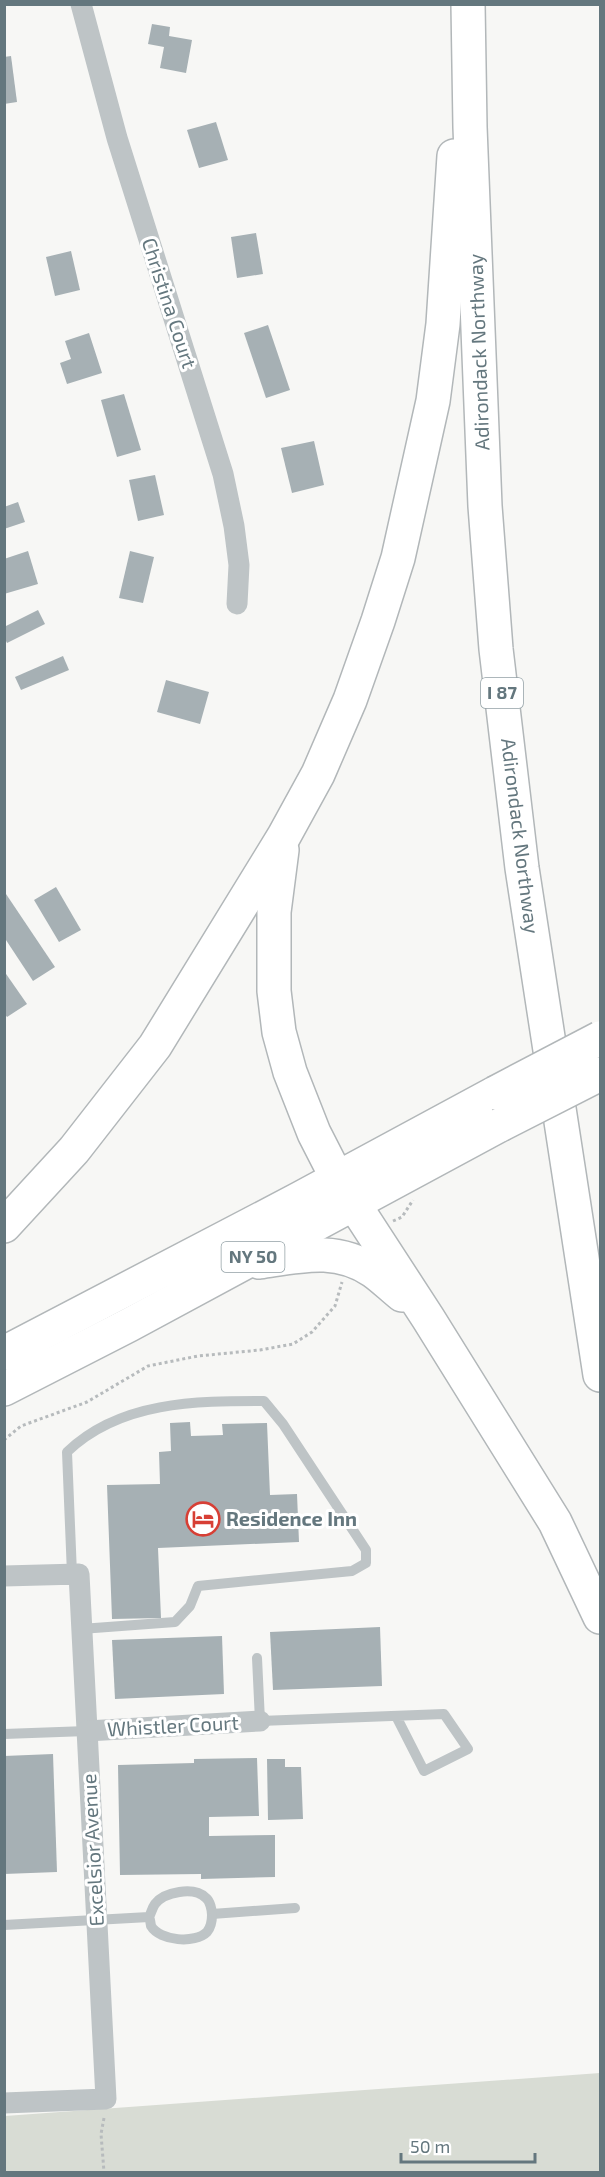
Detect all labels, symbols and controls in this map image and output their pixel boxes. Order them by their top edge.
street label: Christina Court [138,234,202,371]
street label: Adirondack Northway [463,253,493,451]
road number: I 87 [481,678,523,708]
street label: Adirondack Northway [497,737,545,935]
road number: NY 50 [222,1242,284,1272]
hotel icon: Residence Inn [185,1501,221,1537]
place label: Residence Inn [226,1506,357,1530]
street label: Whistler Court [106,1710,240,1740]
street label: Excelsior Avenue [76,1773,108,1927]
scale bar [401,2126,534,2164]
text: 50 m [410,2135,450,2157]

